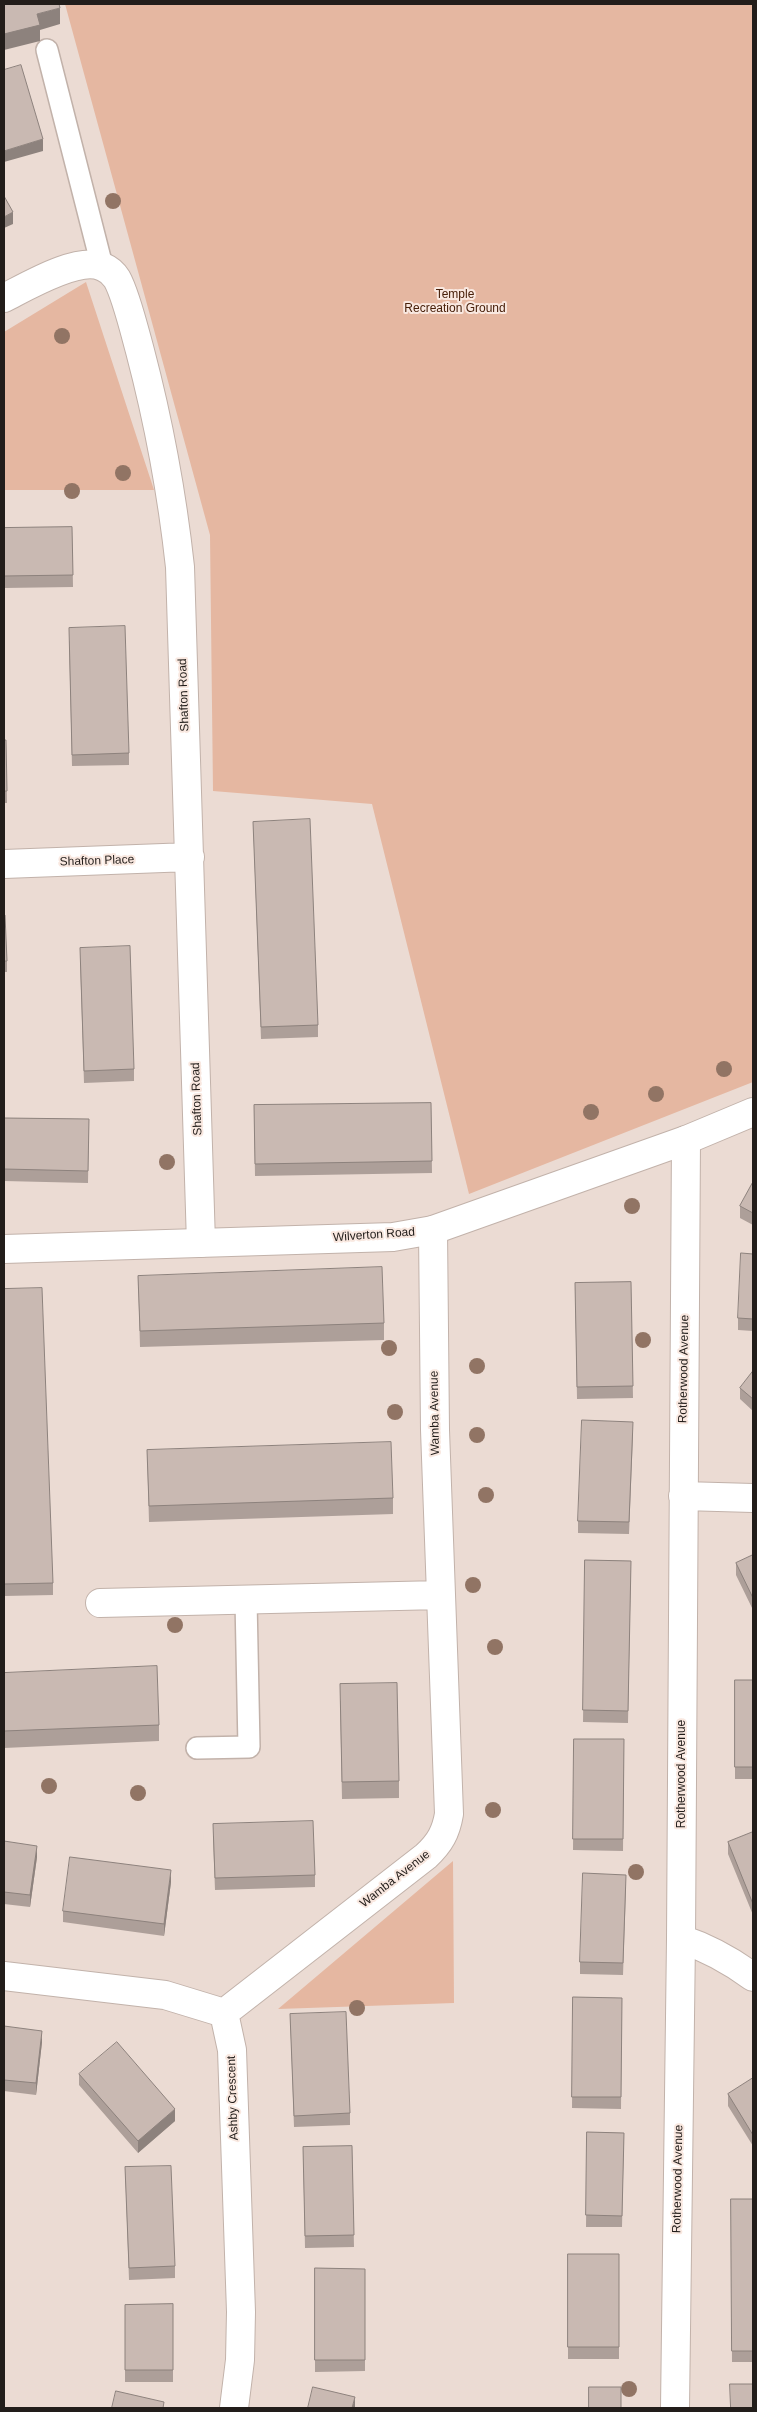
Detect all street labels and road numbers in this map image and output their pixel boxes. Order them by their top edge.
street label: Shafton Road [176,658,192,732]
street label: Shafton Place [59,853,135,869]
street label: Shafton Road [189,1062,205,1136]
street label: Wilverton Road [333,1225,415,1245]
street label: Rotherwood Avenue [676,1315,692,1423]
street label: Wamba Avenue [427,1371,443,1455]
street label: Rotherwood Avenue [675,1720,689,1828]
street label: Wamba Avenue [357,1847,433,1911]
street label: Ashby Crescent [224,2055,242,2141]
street label: Rotherwood Avenue [670,2125,686,2233]

